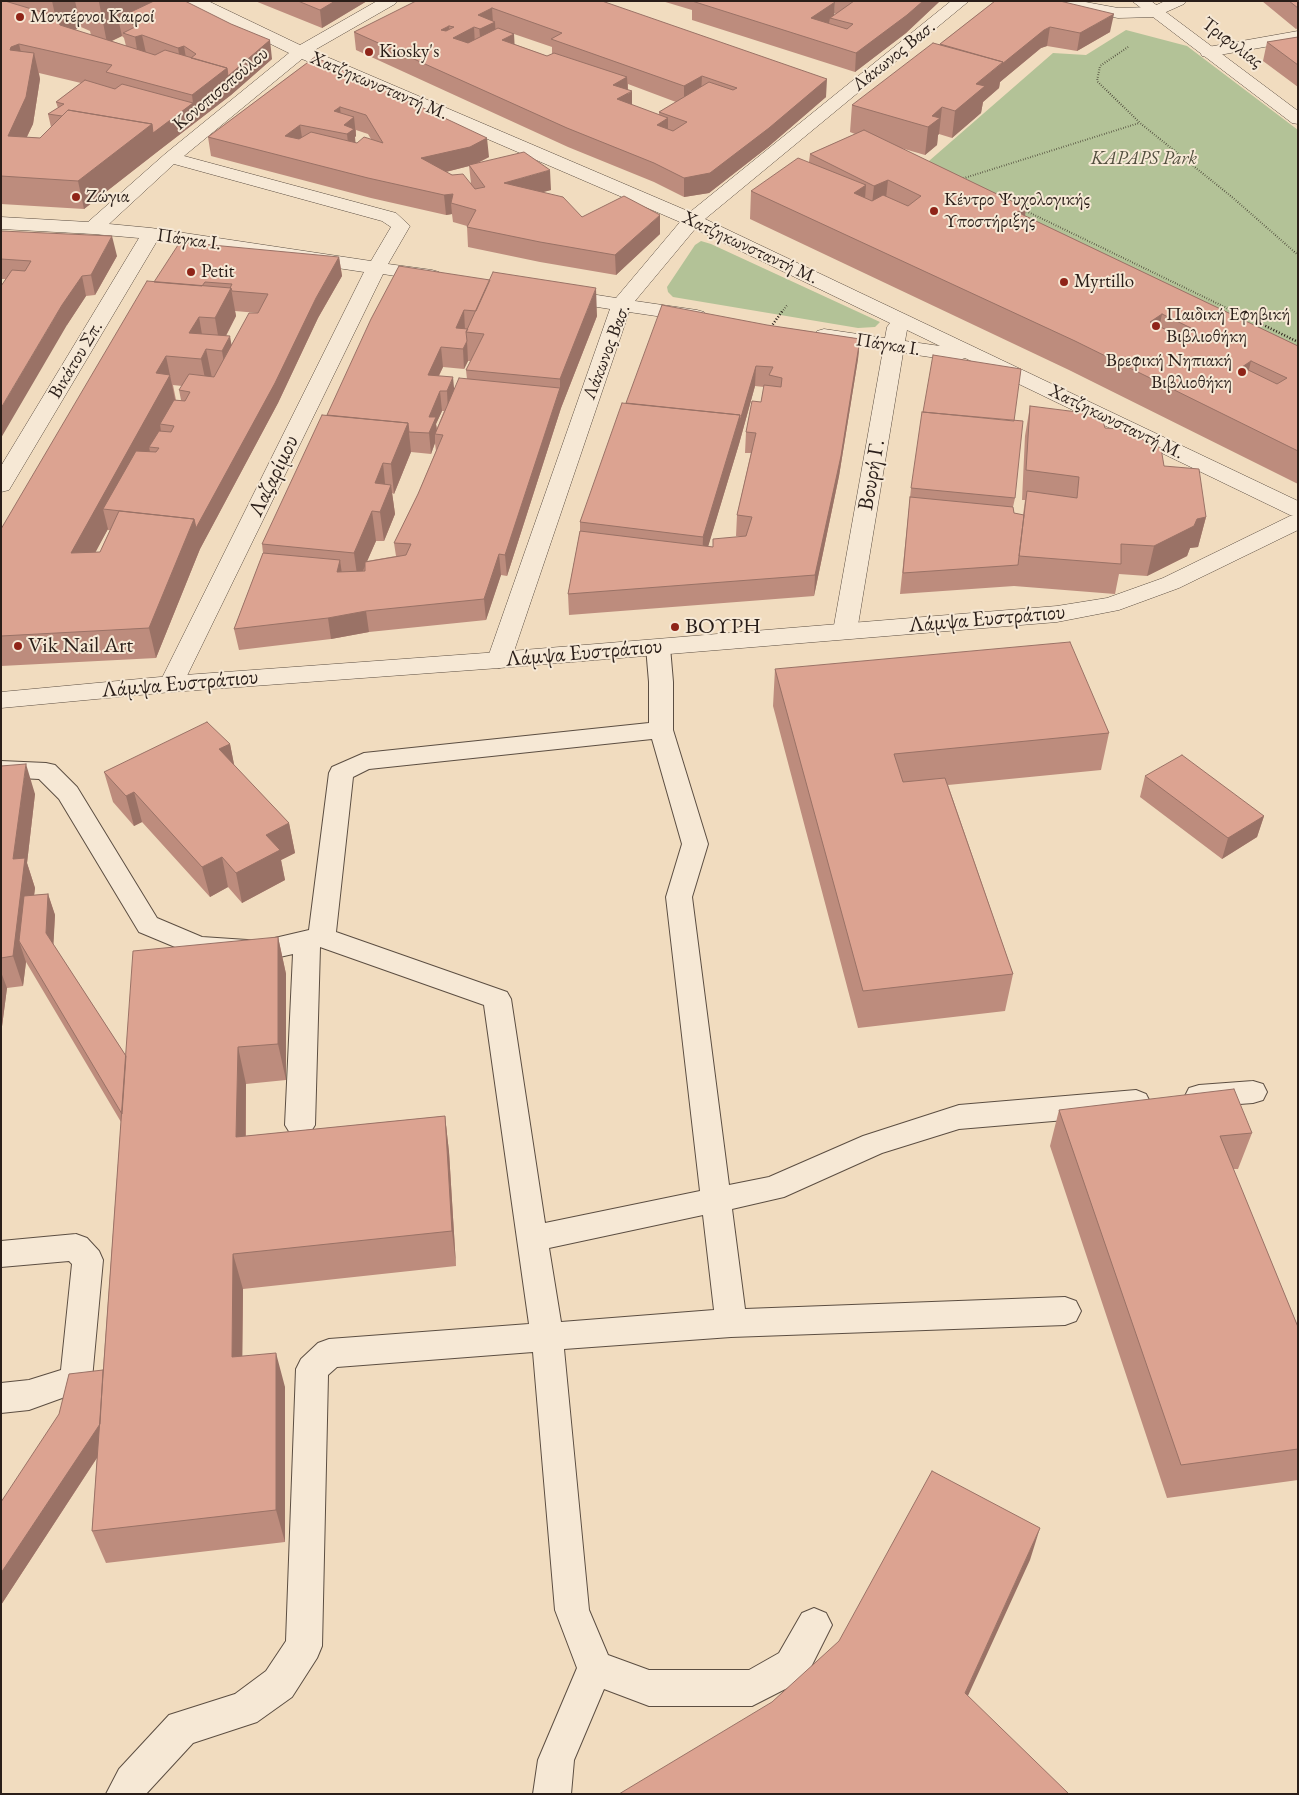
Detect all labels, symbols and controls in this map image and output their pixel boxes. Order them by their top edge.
place label: Μοντέρνοι Καιροί [30,6,155,28]
marker: Μοντέρνοι Καιροί [14,11,26,23]
street label: Τριφυλίας [1197,13,1267,73]
street label: Λάκωνος Βασ. [848,16,940,96]
place label: Kiosky's [379,41,439,63]
street label: Κονοπισοπούλου [169,43,273,135]
marker: Kiosky's [363,46,375,58]
street label: Χατζηκωνσταντή Μ. [307,47,451,125]
park label: KAPAPS Park [1091,148,1197,170]
place label: Ζώγια [86,186,129,208]
place label: Κέντρο Ψυχολογικής Υποστήριξης [944,189,1090,233]
marker: Ζώγια [70,191,82,203]
marker: Κέντρο Ψυχολογικής Υποστήριξης [928,205,940,217]
street label: Χατζηκωνσταντή Μ. [679,207,821,289]
street label: Πάγκα Ι. [155,224,223,256]
place label: Petit [201,261,235,283]
marker: Petit [185,266,197,278]
place label: Myrtillo [1074,271,1134,293]
marker: Myrtillo [1058,276,1070,288]
street label: Λάκωνος Βασ. [578,301,636,403]
place label: Παιδική Εφηβική Βιβλιοθήκη [1166,304,1290,348]
street label: Βικάτου Σπ. [44,317,108,403]
marker: Παιδική Εφηβική Βιβλιοθήκη [1150,320,1162,332]
street label: Πάγκα Ι. [854,329,922,361]
place label: Βρεφική Νηπιακή Βιβλιοθήκη [1106,350,1232,394]
marker: Βρεφική Νηπιακή Βιβλιοθήκη [1236,366,1248,378]
street label: Χατζηκωνσταντή Μ. [1045,380,1187,464]
street label: Λαζαρίμου [243,431,305,521]
street label: Βουρή Γ. [853,437,891,513]
street label: Λάμψα Ευστράτιου [908,599,1066,639]
place label: ΒΟΥΡΗ [685,614,761,640]
marker: ΒΟΥΡΗ [669,621,681,633]
place label: Vik Nail Art [28,633,133,659]
street label: Λάμψα Ευστράτιου [505,633,663,673]
marker: Vik Nail Art [12,640,24,652]
street label: Λάμψα Ευστράτιου [101,664,259,704]

